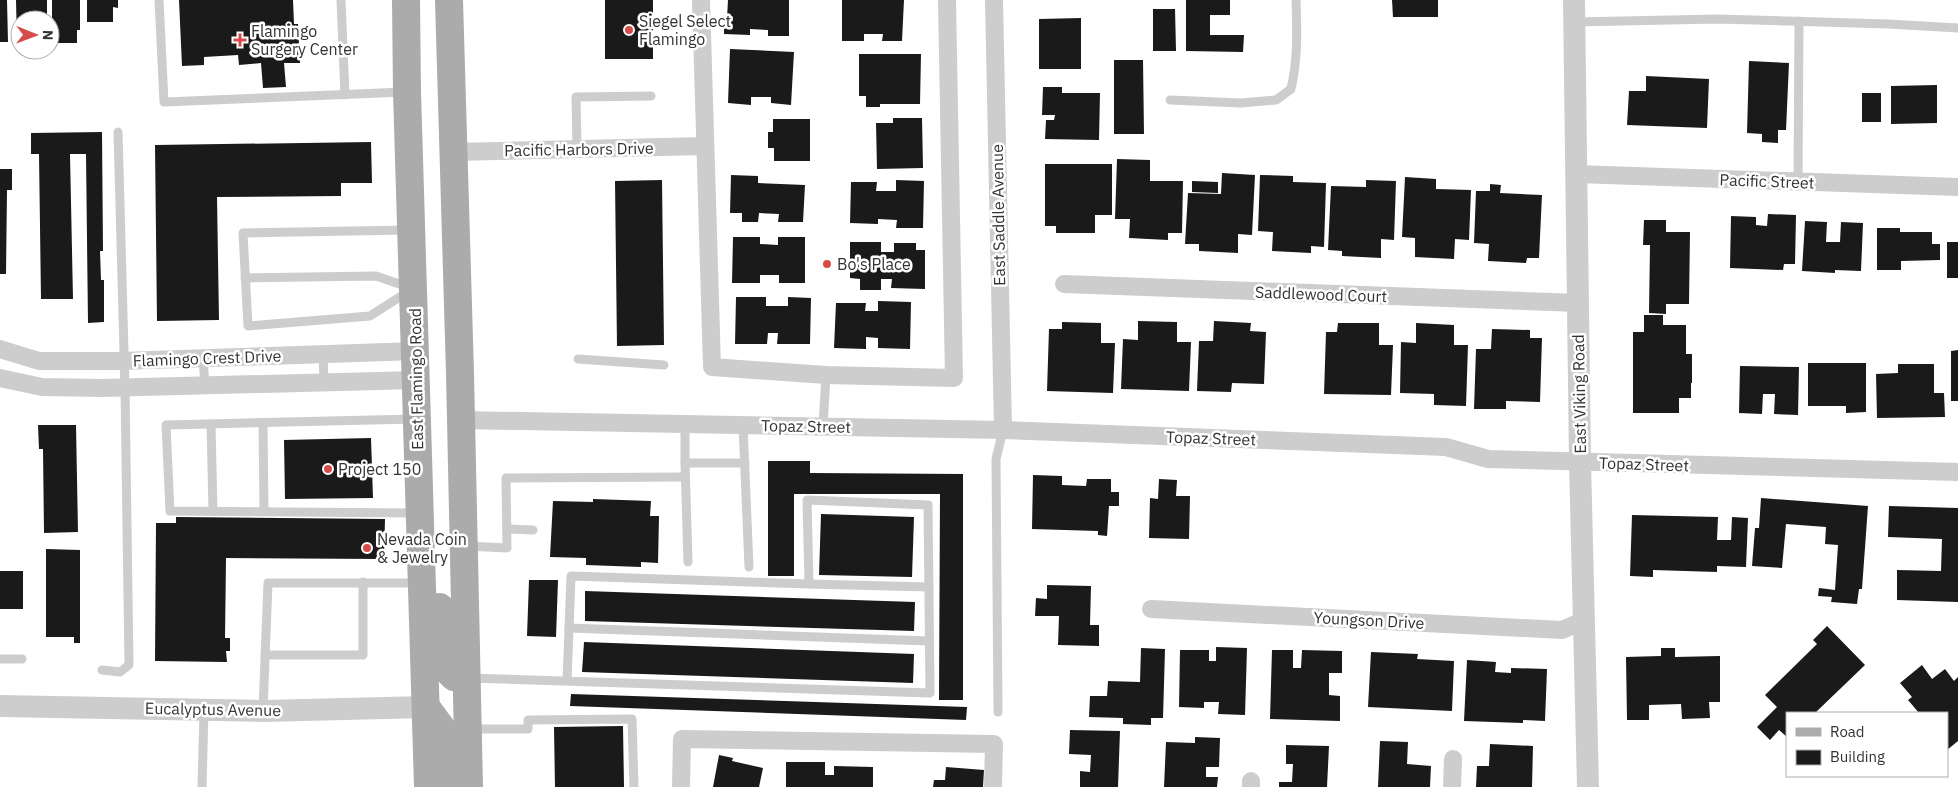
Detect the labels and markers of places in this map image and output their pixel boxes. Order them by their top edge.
place label: Siegel Select Flamingo [639,11,731,49]
place label: Flamingo Surgery Center [251,21,358,59]
marker: Siegel Select Flamingo [623,24,635,36]
marker: Flamingo Surgery Center [233,33,247,47]
place label: Bo's Place [837,254,911,274]
marker: Bo's Place [821,258,833,270]
place label: Project 150 [338,459,421,479]
marker: Project 150 [322,463,334,475]
place label: Nevada Coin & Jewelry [377,529,467,567]
marker: Nevada Coin & Jewelry [361,542,373,554]

